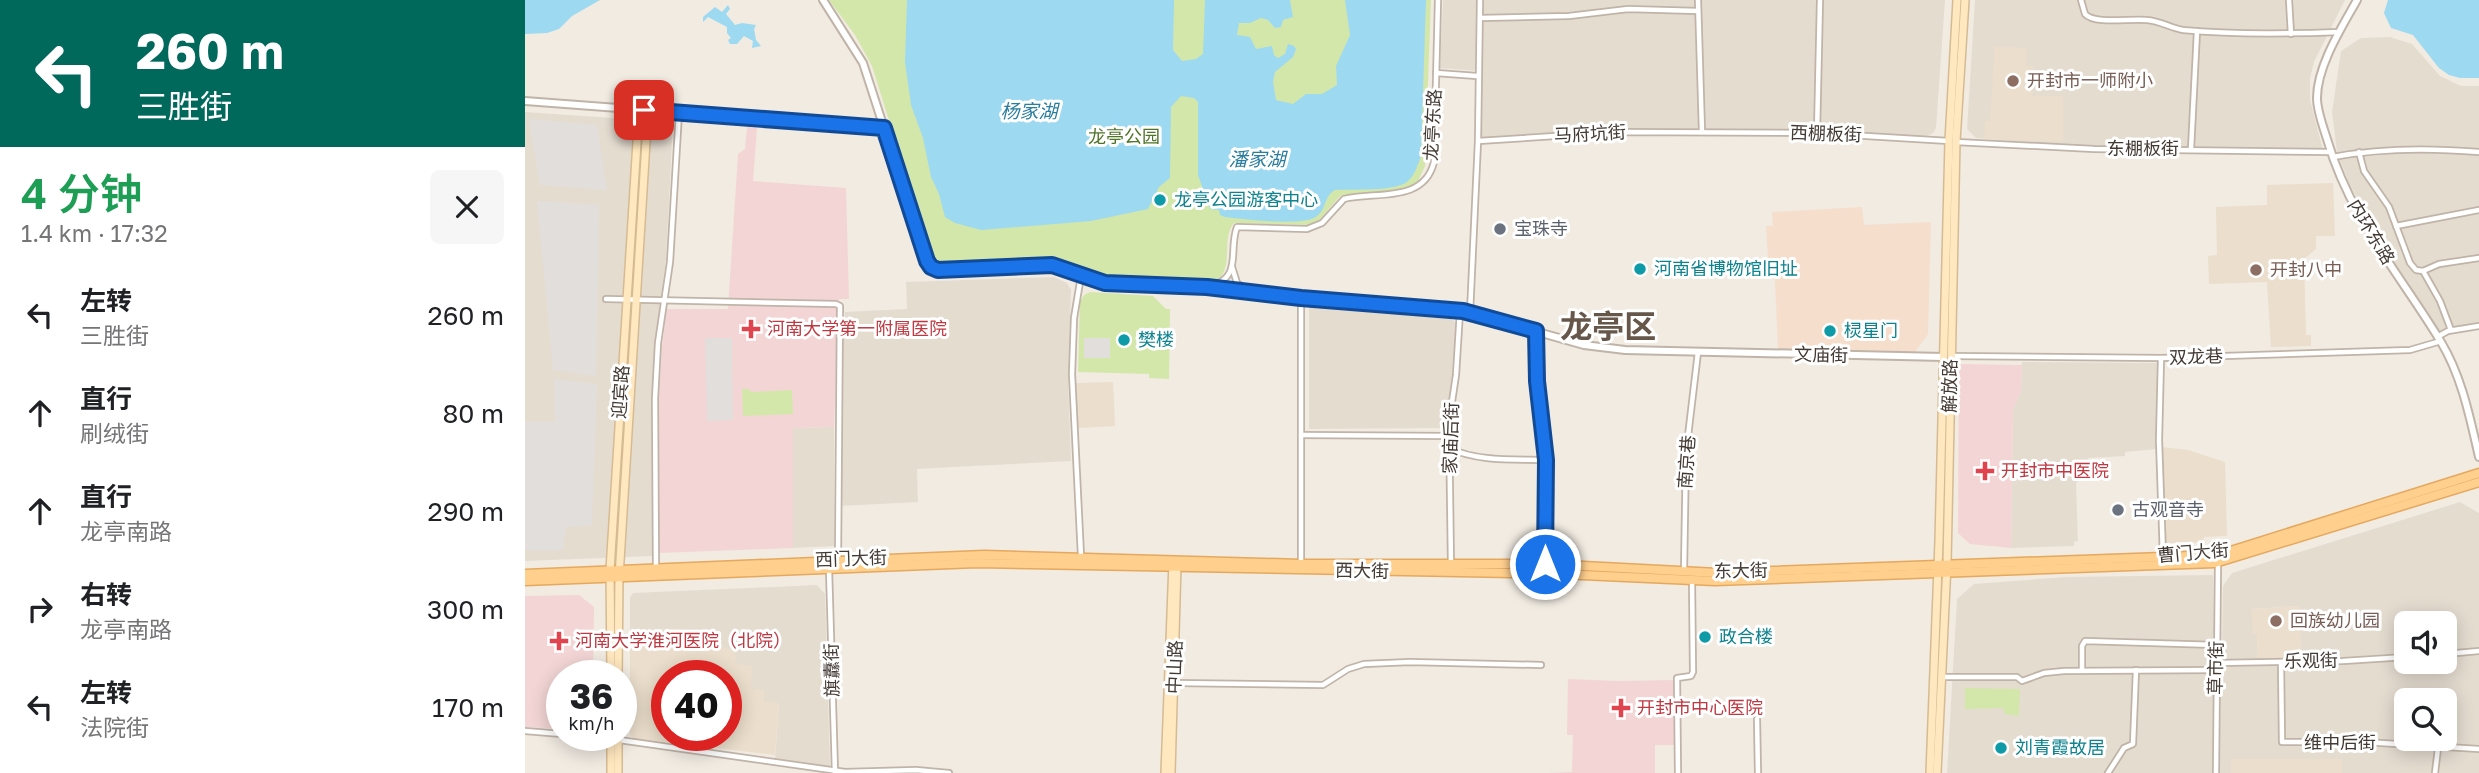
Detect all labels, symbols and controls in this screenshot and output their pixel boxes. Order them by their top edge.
text: 260 m [136,21,284,80]
icon: left [21,28,112,119]
place label: 开封市一师附小 [2027,69,2153,91]
marker: 开封市一师附小 [2005,73,2021,89]
pin [614,80,674,140]
text: 三胜街 [136,87,232,125]
street label: 龙亭东路 [1419,88,1445,161]
icon: arrive [625,91,663,129]
water label: 杨家湖 [1000,99,1060,122]
street label: 马府坑街 [1553,120,1626,146]
street label: 西棚板街 [1790,121,1862,145]
park label: 龙亭公园 [1088,125,1160,147]
street label: 东棚板街 [2107,137,2179,159]
water label: 潘家湖 [1228,147,1288,170]
text: 4 分钟 [21,168,142,218]
button: close [430,170,504,244]
place label: 龙亭公园游客中心 [1174,188,1318,210]
marker: 龙亭公园游客中心 [1152,192,1168,208]
street label: 内环东路 [2344,195,2400,268]
place label: 宝珠寺 [1514,217,1568,239]
text: 1.4 km · 17:32 [21,219,168,247]
marker: 宝珠寺 [1492,221,1508,237]
place label: 河南省博物馆旧址 [1654,257,1798,279]
place label: 开封八中 [2270,258,2342,280]
marker: 河南省博物馆旧址 [1632,261,1648,277]
marker: 开封八中 [2248,262,2264,278]
text: 左转 [80,285,132,316]
icon: left [21,296,59,334]
text: 260 m [428,300,504,331]
district label: 龙亭区 [1560,307,1656,345]
place label: 河南大学第一附属医院 [767,317,947,339]
marker: 河南大学第一附属医院 [741,319,761,339]
place label: 棂星门 [1844,319,1898,341]
text: 三胜街 [80,321,149,349]
marker: 棂星门 [1822,323,1838,339]
place label: 樊楼 [1138,328,1174,350]
marker: 樊楼 [1116,332,1132,348]
street label: 文庙街 [1794,343,1848,365]
street label: 双龙巷 [2169,344,2223,368]
street label: 解放路 [1938,359,1960,413]
street label: 迎宾路 [607,364,633,420]
text: 直行 [80,383,132,414]
icon: ahead [21,394,59,432]
text: 80 m [443,398,504,429]
street label: 家庙后街 [1438,402,1462,474]
text: 刷绒街 [80,419,149,447]
street label: 南京巷 [1673,434,1699,490]
place label: 开封市中医院 [2001,459,2109,481]
marker: 开封市中医院 [1975,461,1995,481]
text: 直行 [80,481,132,512]
icon: ahead [21,492,59,530]
text: 290 m [428,496,504,527]
place label: 古观音寺 [2132,498,2204,520]
marker: 古观音寺 [2110,502,2126,518]
text: 龙亭南路 [80,517,172,545]
position arrow [1508,527,1582,601]
street label: 曹门大街 [2156,538,2230,566]
street label: 西门大街 [815,546,887,570]
street label: 西大街 [1335,559,1389,581]
street label: 东大街 [1714,559,1768,581]
text: 右转 [80,579,132,610]
icon: right [21,590,59,628]
text: 300 m [427,594,504,625]
place label: 回族幼儿园 [2290,609,2380,631]
map controls [2394,611,2457,751]
button: sound [2394,611,2457,674]
marker: 回族幼儿园 [2268,613,2284,629]
text: 龙亭南路 [80,615,172,643]
place label: 政合楼 [1719,625,1773,647]
place label: 河南大学淮河医院（北院） [575,629,791,651]
marker: 政合楼 [1697,629,1713,645]
marker: 河南大学淮河医院（北院） [549,631,569,651]
street label: 中山路 [1162,640,1186,694]
street label: 草市街 [2204,641,2226,695]
street label: 旗纛街 [820,643,842,697]
street label: 乐观街 [2284,649,2338,671]
speed limit sign: 40 [651,660,742,751]
text: 36 [570,675,613,717]
text: 左转 [80,677,132,708]
icon: left [21,688,59,726]
button: search [2394,688,2457,751]
text: 170 m [432,692,504,723]
place label: 开封市中心医院 [1637,696,1763,718]
marker: 开封市中心医院 [1611,698,1631,718]
text: km/h [569,712,614,734]
text: 法院街 [80,713,149,741]
street label: 维中后街 [2304,731,2376,753]
place label: 刘青霞故居 [2015,736,2105,758]
marker: 刘青霞故居 [1993,740,2009,756]

